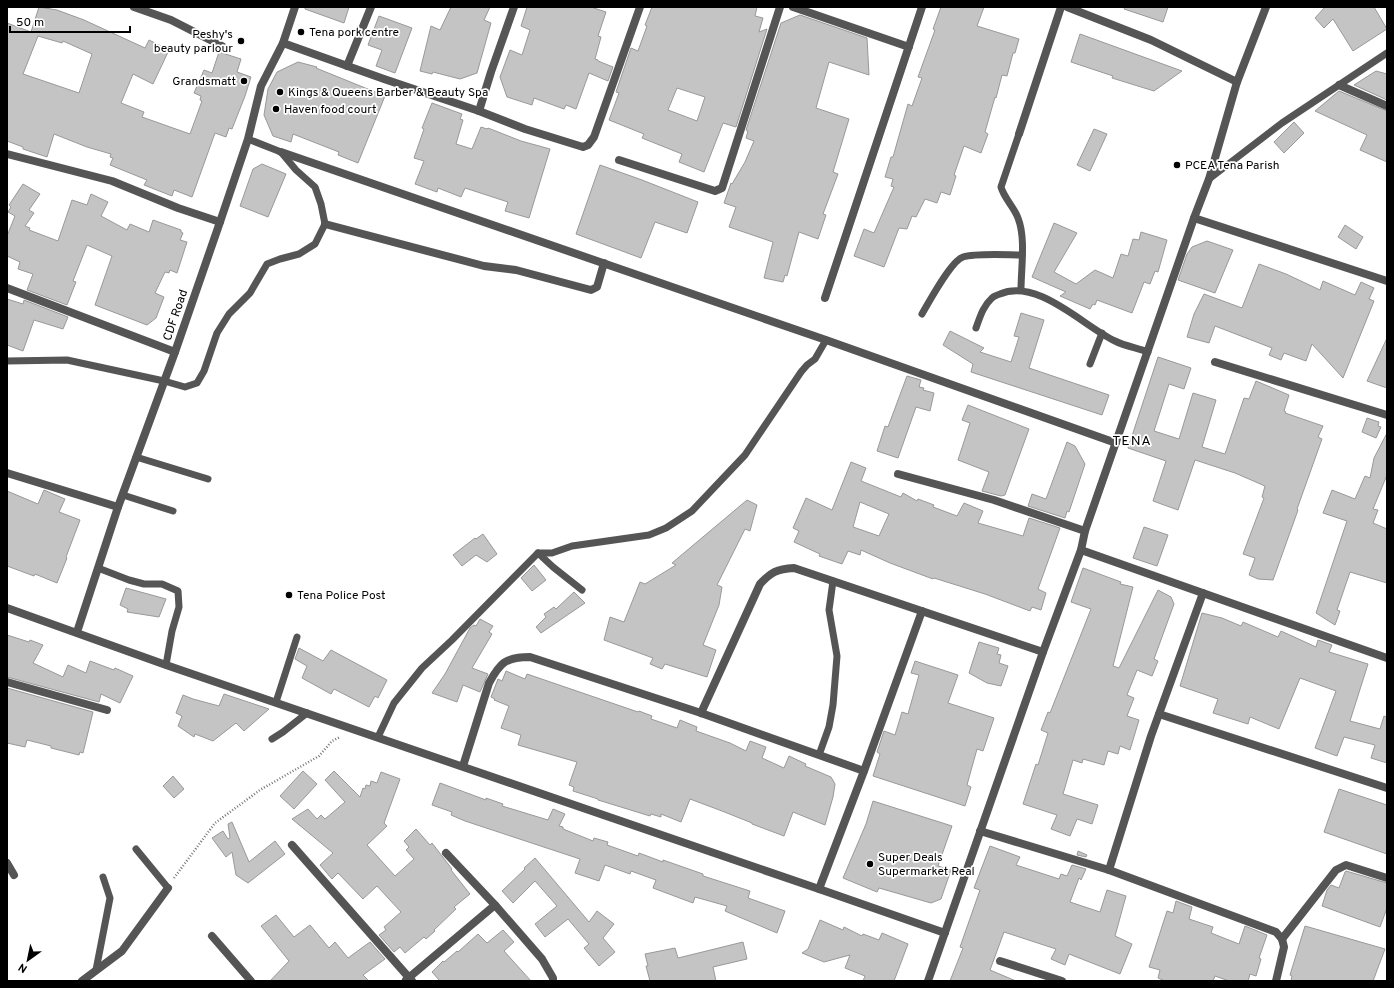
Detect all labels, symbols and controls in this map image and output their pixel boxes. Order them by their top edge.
scale bar [10,8,130,34]
text: 50 m [16,15,44,31]
place label: Tena pork centre [309,25,399,41]
place label: Peshy's beauty parlour [154,27,233,57]
marker: Tena pork centre [296,27,306,37]
marker: Peshy's beauty parlour [236,36,246,46]
place label: Grandsmatt [172,74,236,90]
marker: Grandsmatt [239,76,249,86]
place label: Kings & Queens Barber & Beauty Spa [288,85,488,101]
marker: Kings & Queens Barber & Beauty Spa [275,87,285,97]
place label: Haven food court [284,102,377,118]
marker: Haven food court [271,104,281,114]
place label: PCEA Tena Parish [1185,158,1280,174]
marker: PCEA Tena Parish [1172,160,1182,170]
street label: CDF Road [160,288,192,343]
district label: TENA [1112,433,1152,450]
place label: Tena Police Post [297,588,386,604]
marker: Tena Police Post [284,590,294,600]
place label: Super Deals Supermarket Real [878,850,975,880]
marker: Super Deals Supermarket Real [865,859,875,869]
north arrow [8,940,48,980]
text: N [16,960,30,976]

